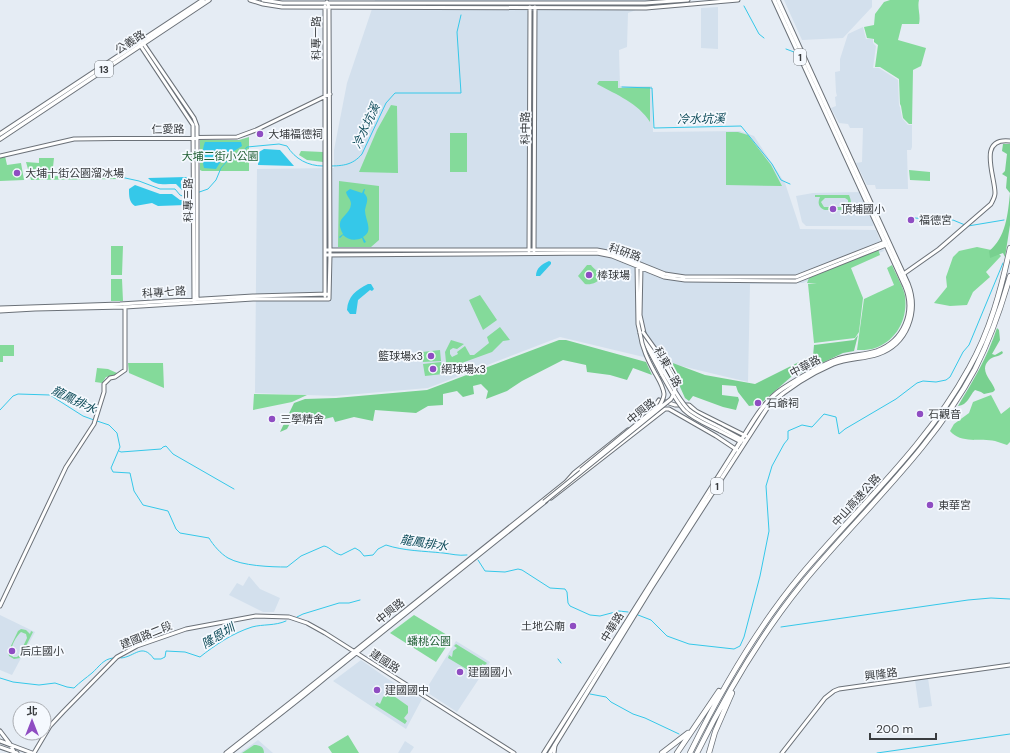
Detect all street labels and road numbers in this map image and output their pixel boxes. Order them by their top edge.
street label: 科專一路 [309,16,323,60]
street label: 公義路 [112,27,148,57]
road number: 1 [794,49,806,65]
road number: 13 [95,61,113,77]
street label: 科中路 [518,112,532,145]
street label: 仁愛路 [151,122,185,136]
street label: 科專三路 [181,178,195,222]
street label: 科研路 [607,240,643,264]
street label: 科專七路 [142,283,186,301]
street label: 科東二路 [651,344,685,390]
street label: 中華路 [787,352,823,380]
street label: 中興路 [624,395,658,427]
street label: 中山高速公路 [829,471,883,529]
road number: 1 [711,478,723,494]
street label: 中興路 [373,595,407,627]
street label: 中華路 [597,609,627,645]
street label: 建國路二段 [118,618,174,652]
street label: 建國路 [367,646,403,676]
street label: 興隆路 [864,665,898,683]

